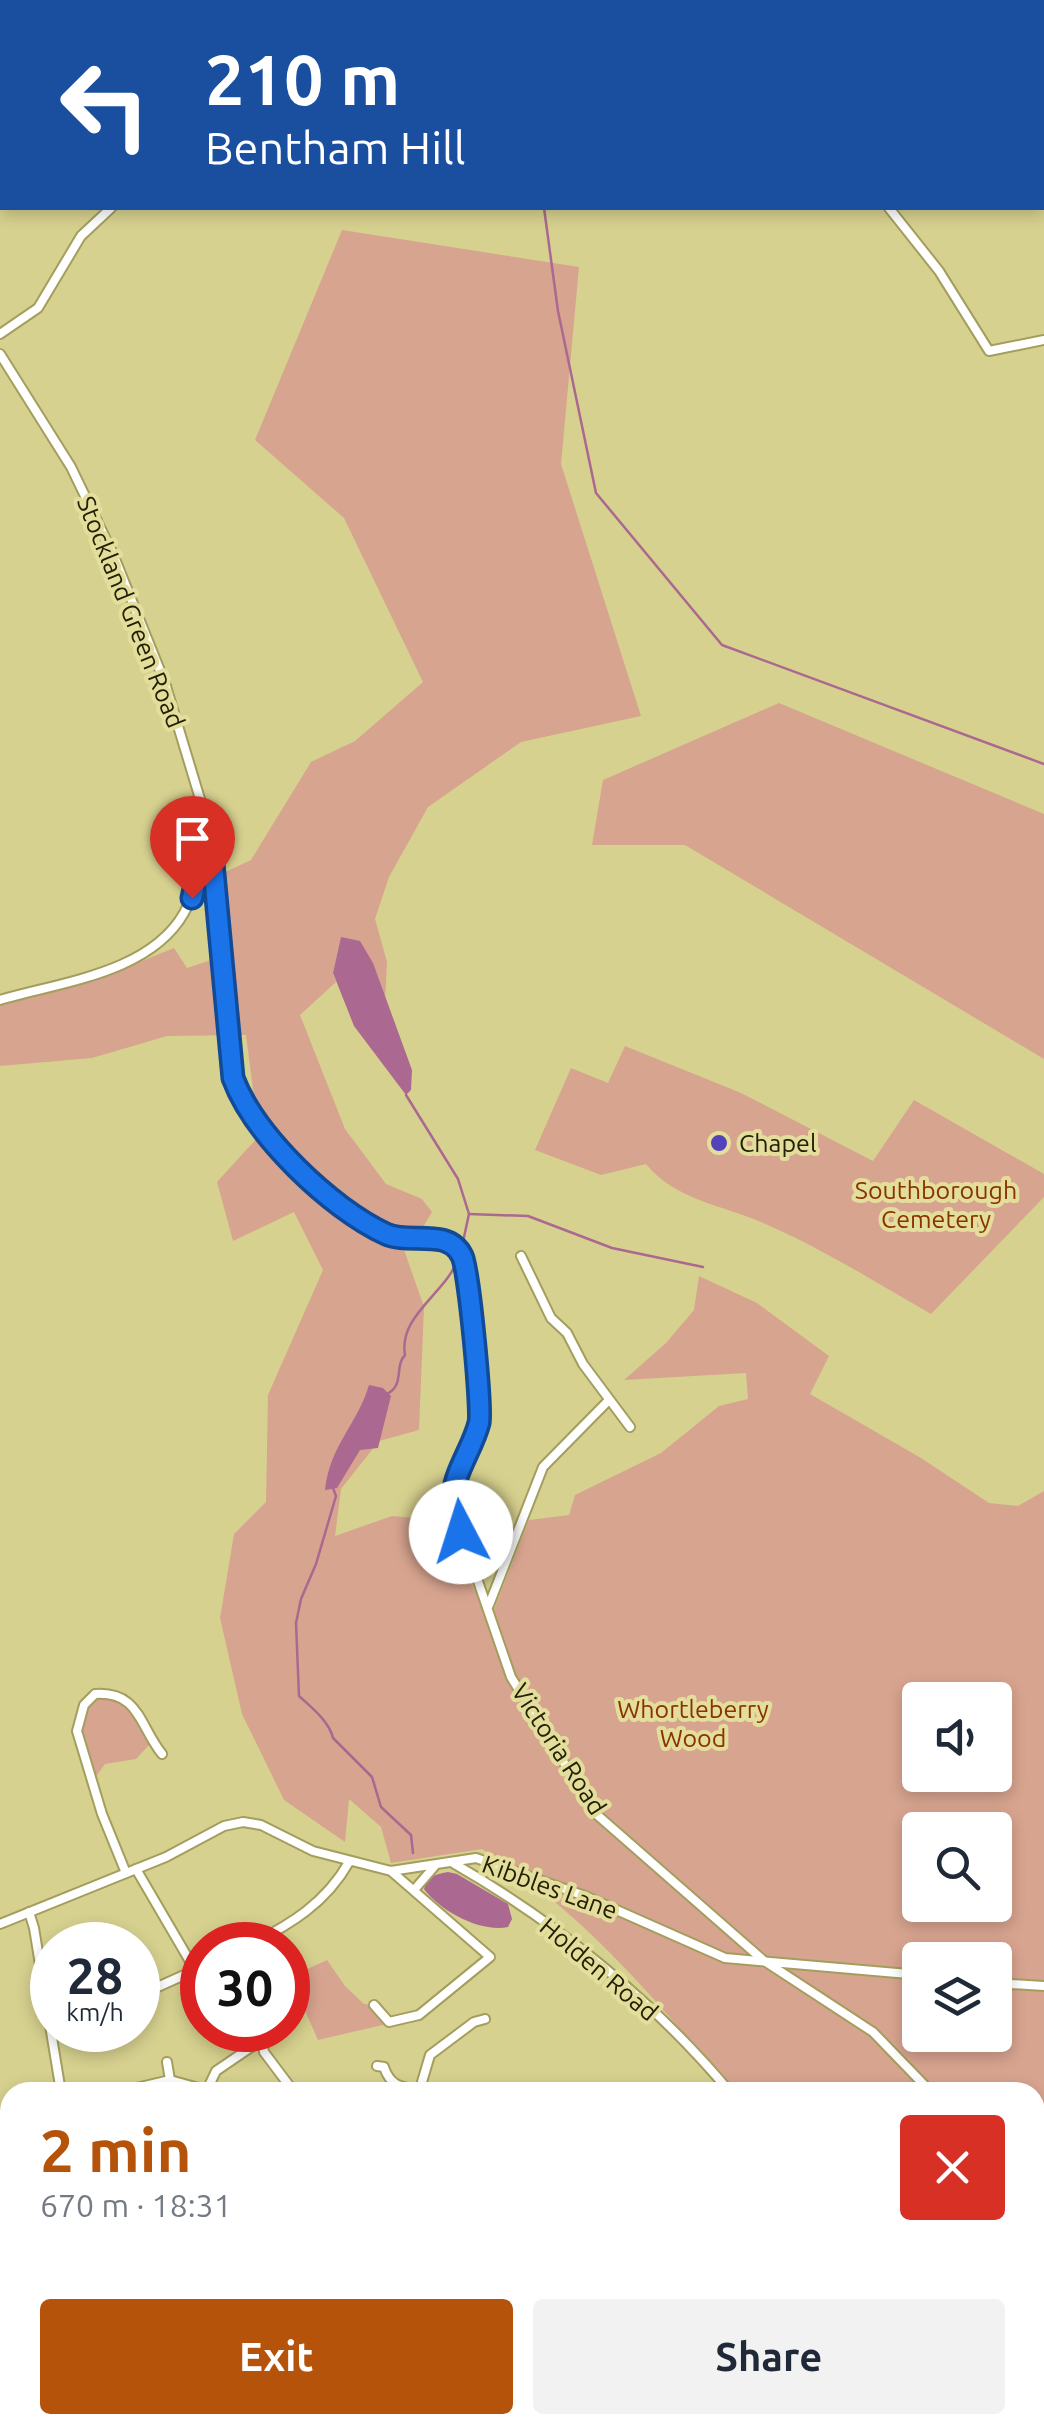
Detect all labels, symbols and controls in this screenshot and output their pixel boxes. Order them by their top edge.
icon: left [40,40,170,170]
text: 210 m [205,40,400,118]
text: Bentham Hill [205,122,466,173]
street label: Stockland Green Road [72,492,190,732]
pin [150,796,235,899]
icon: arrive [165,811,220,866]
place label: Chapel [739,1129,816,1157]
marker: Chapel [708,1132,730,1154]
park label: Southborough Cemetery [855,1176,1017,1233]
position arrow [409,1480,513,1584]
street label: Victoria Road [506,1678,612,1820]
map controls [902,1682,1012,2052]
button: sound [902,1682,1012,1792]
park label: Whortleberry Wood [617,1695,769,1752]
button: search [902,1812,1012,1922]
street label: Kibbles Lane [479,1850,621,1924]
street label: Holden Road [535,1912,663,2026]
speed limit sign: 30 [180,1922,310,2052]
button: layers [902,1942,1012,2052]
text: 28 [67,1947,123,2003]
text: km/h [66,1998,124,2026]
button: close [900,2115,1005,2220]
text: 2 min [40,2116,192,2183]
text: 670 m · 18:31 [40,2187,232,2223]
button: Exit [40,2299,513,2414]
button: Share [533,2299,1005,2414]

